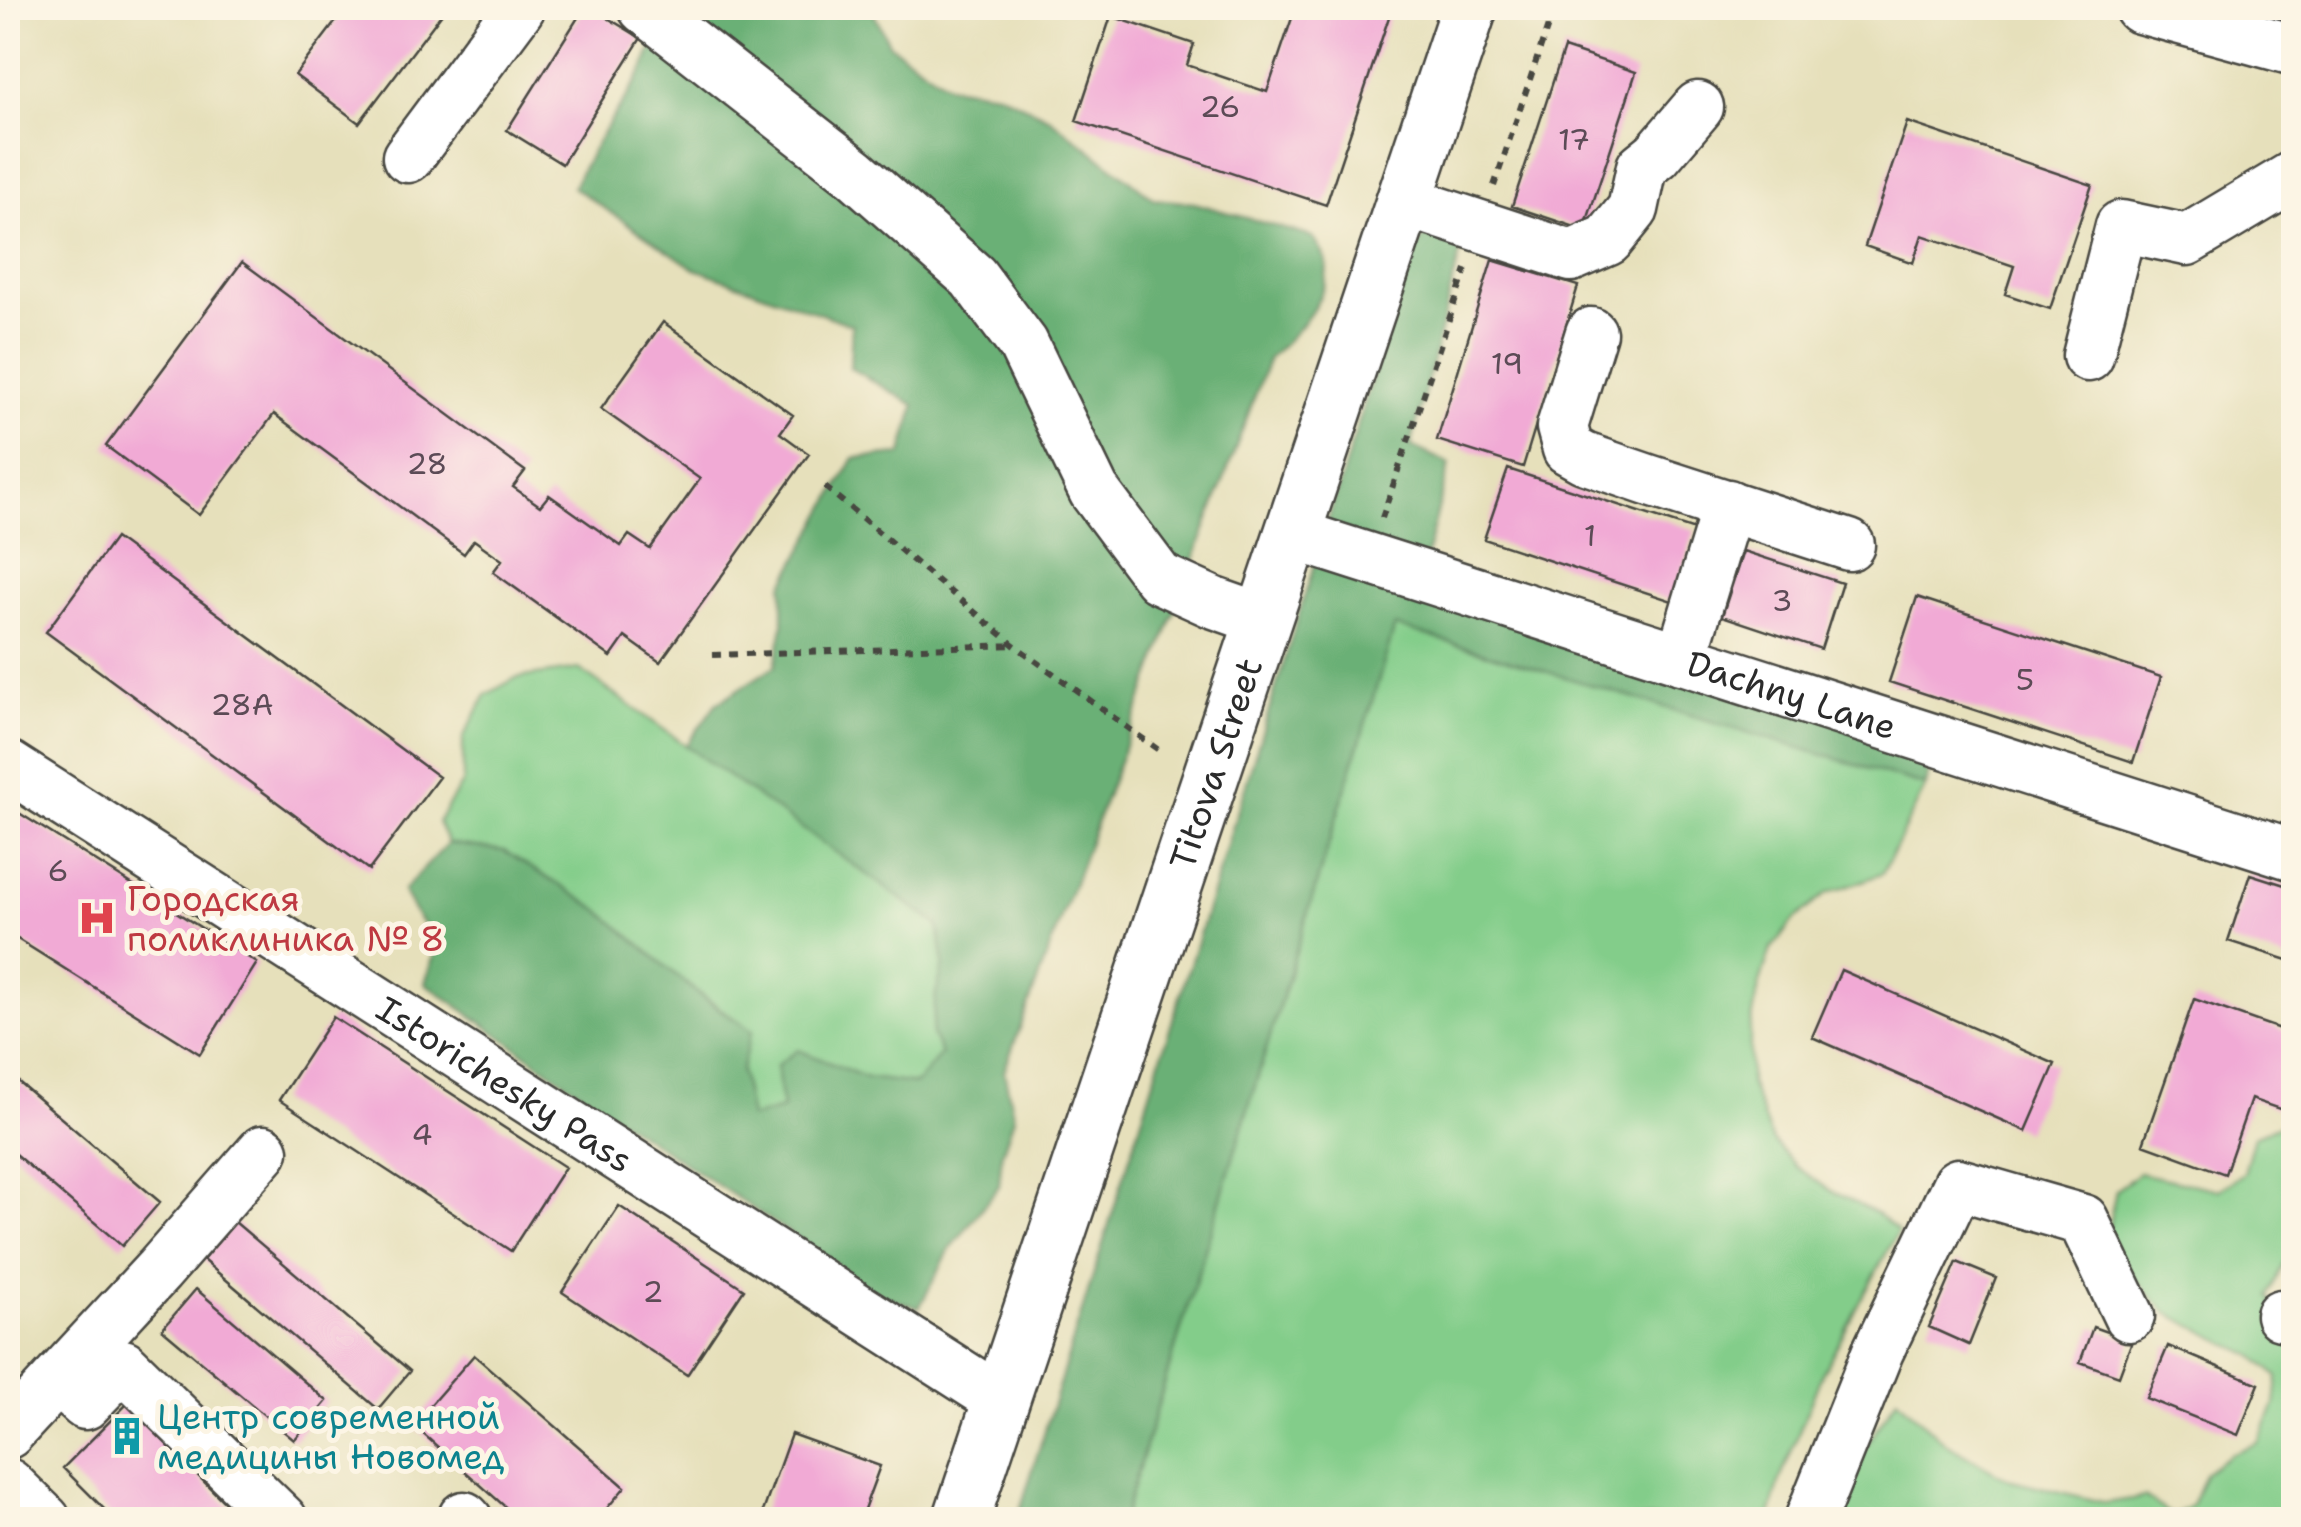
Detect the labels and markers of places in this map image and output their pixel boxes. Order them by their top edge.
place label: Городская поликлиника № 8 [127,875,445,962]
hospital icon: Городская поликлиника № 8 [76,897,118,939]
place label: Центр современной медицины Новомед [157,1393,504,1480]
building icon: Центр современной медицины Новомед [106,1415,148,1457]

